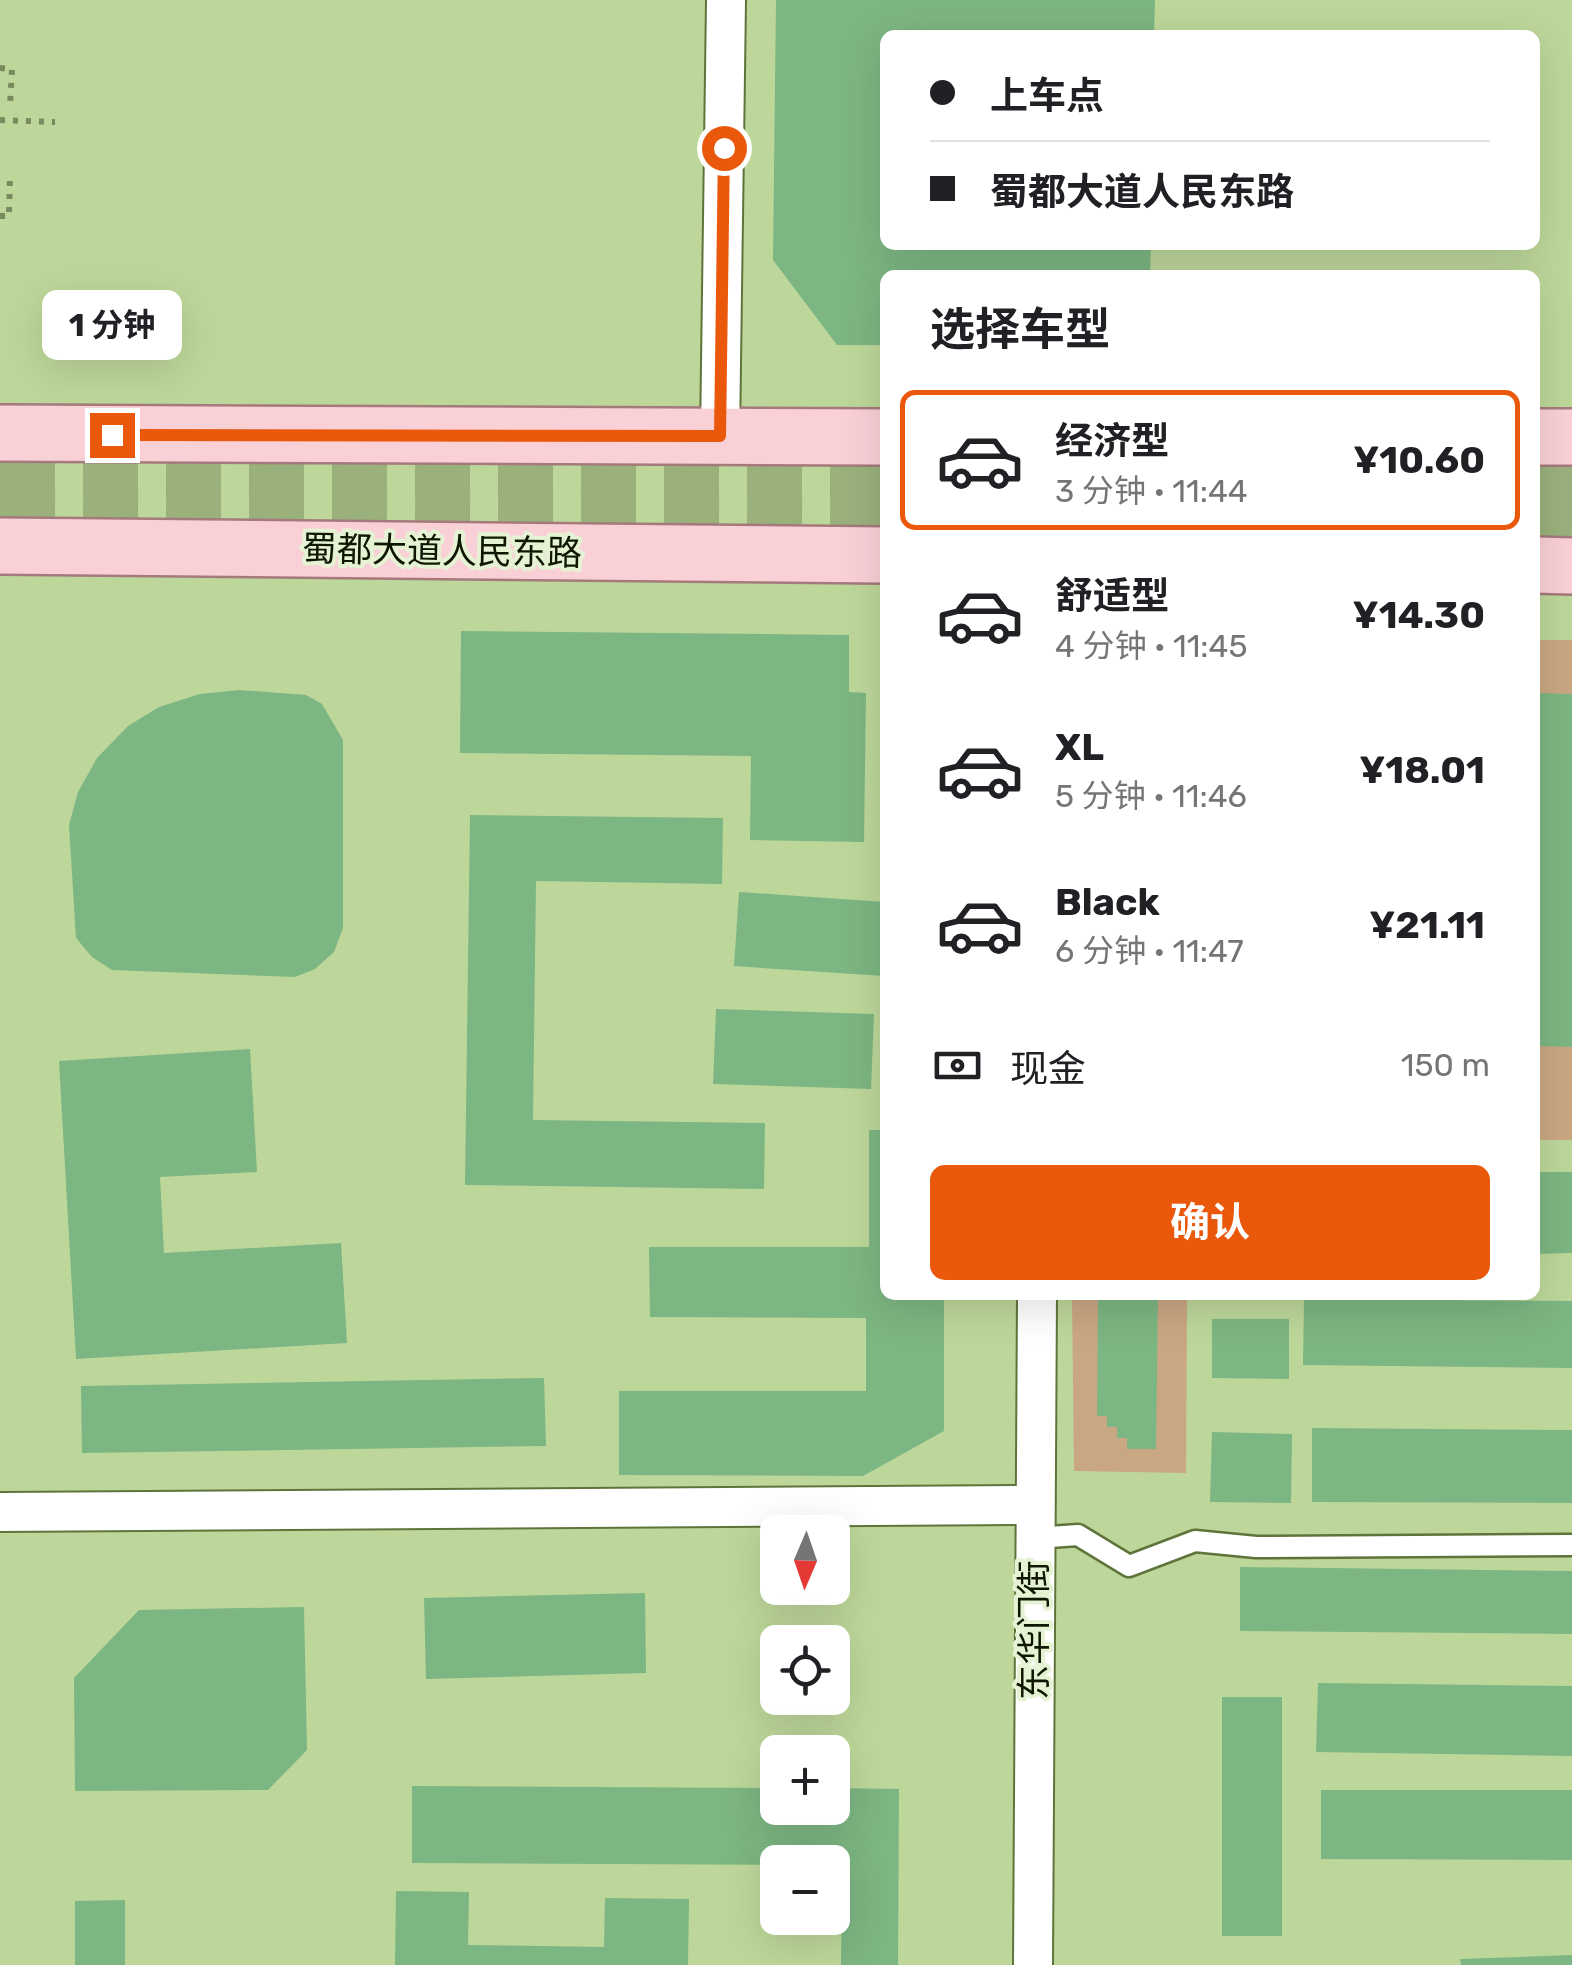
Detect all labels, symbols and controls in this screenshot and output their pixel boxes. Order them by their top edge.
text: 上车点 [990,73,1104,119]
route start [702,126,747,171]
text: 蜀都大道人民东路 [990,169,1294,215]
callout: 1 分钟 [42,290,182,360]
text: 选择车型 [930,303,1110,356]
text: 1 分钟 [69,306,155,344]
route end [90,413,135,458]
icon: car [935,415,1025,505]
text: 经济型 [1055,418,1169,464]
text: ¥10.60 [1353,437,1485,483]
text: 3 分钟 · 11:44 [1055,472,1248,510]
street label: 蜀都大道人民东路 [302,528,582,574]
icon: car [935,570,1025,660]
text: 舒适型 [1055,573,1169,619]
text: ¥14.30 [1353,592,1485,638]
text: 4 分钟 · 11:45 [1055,627,1247,665]
text: XL [1055,724,1104,770]
icon: car [935,725,1025,815]
text: ¥18.01 [1359,747,1485,793]
text: 5 分钟 · 11:46 [1055,777,1247,815]
text: Black [1055,879,1160,925]
icon: car [935,880,1025,970]
text: ¥21.11 [1369,902,1485,948]
text: 6 分钟 · 11:47 [1055,932,1244,970]
icon: cash [930,1038,985,1093]
text: 现金 [1010,1046,1086,1092]
text: 150 m [1401,1046,1490,1084]
button: 确认 [930,1165,1490,1280]
north arrow [760,1515,850,1605]
map controls [760,1515,850,1935]
street label: 东华门街 [1013,1560,1055,1700]
button: locate [760,1625,850,1715]
button: + [760,1735,850,1825]
button: − [760,1845,850,1935]

